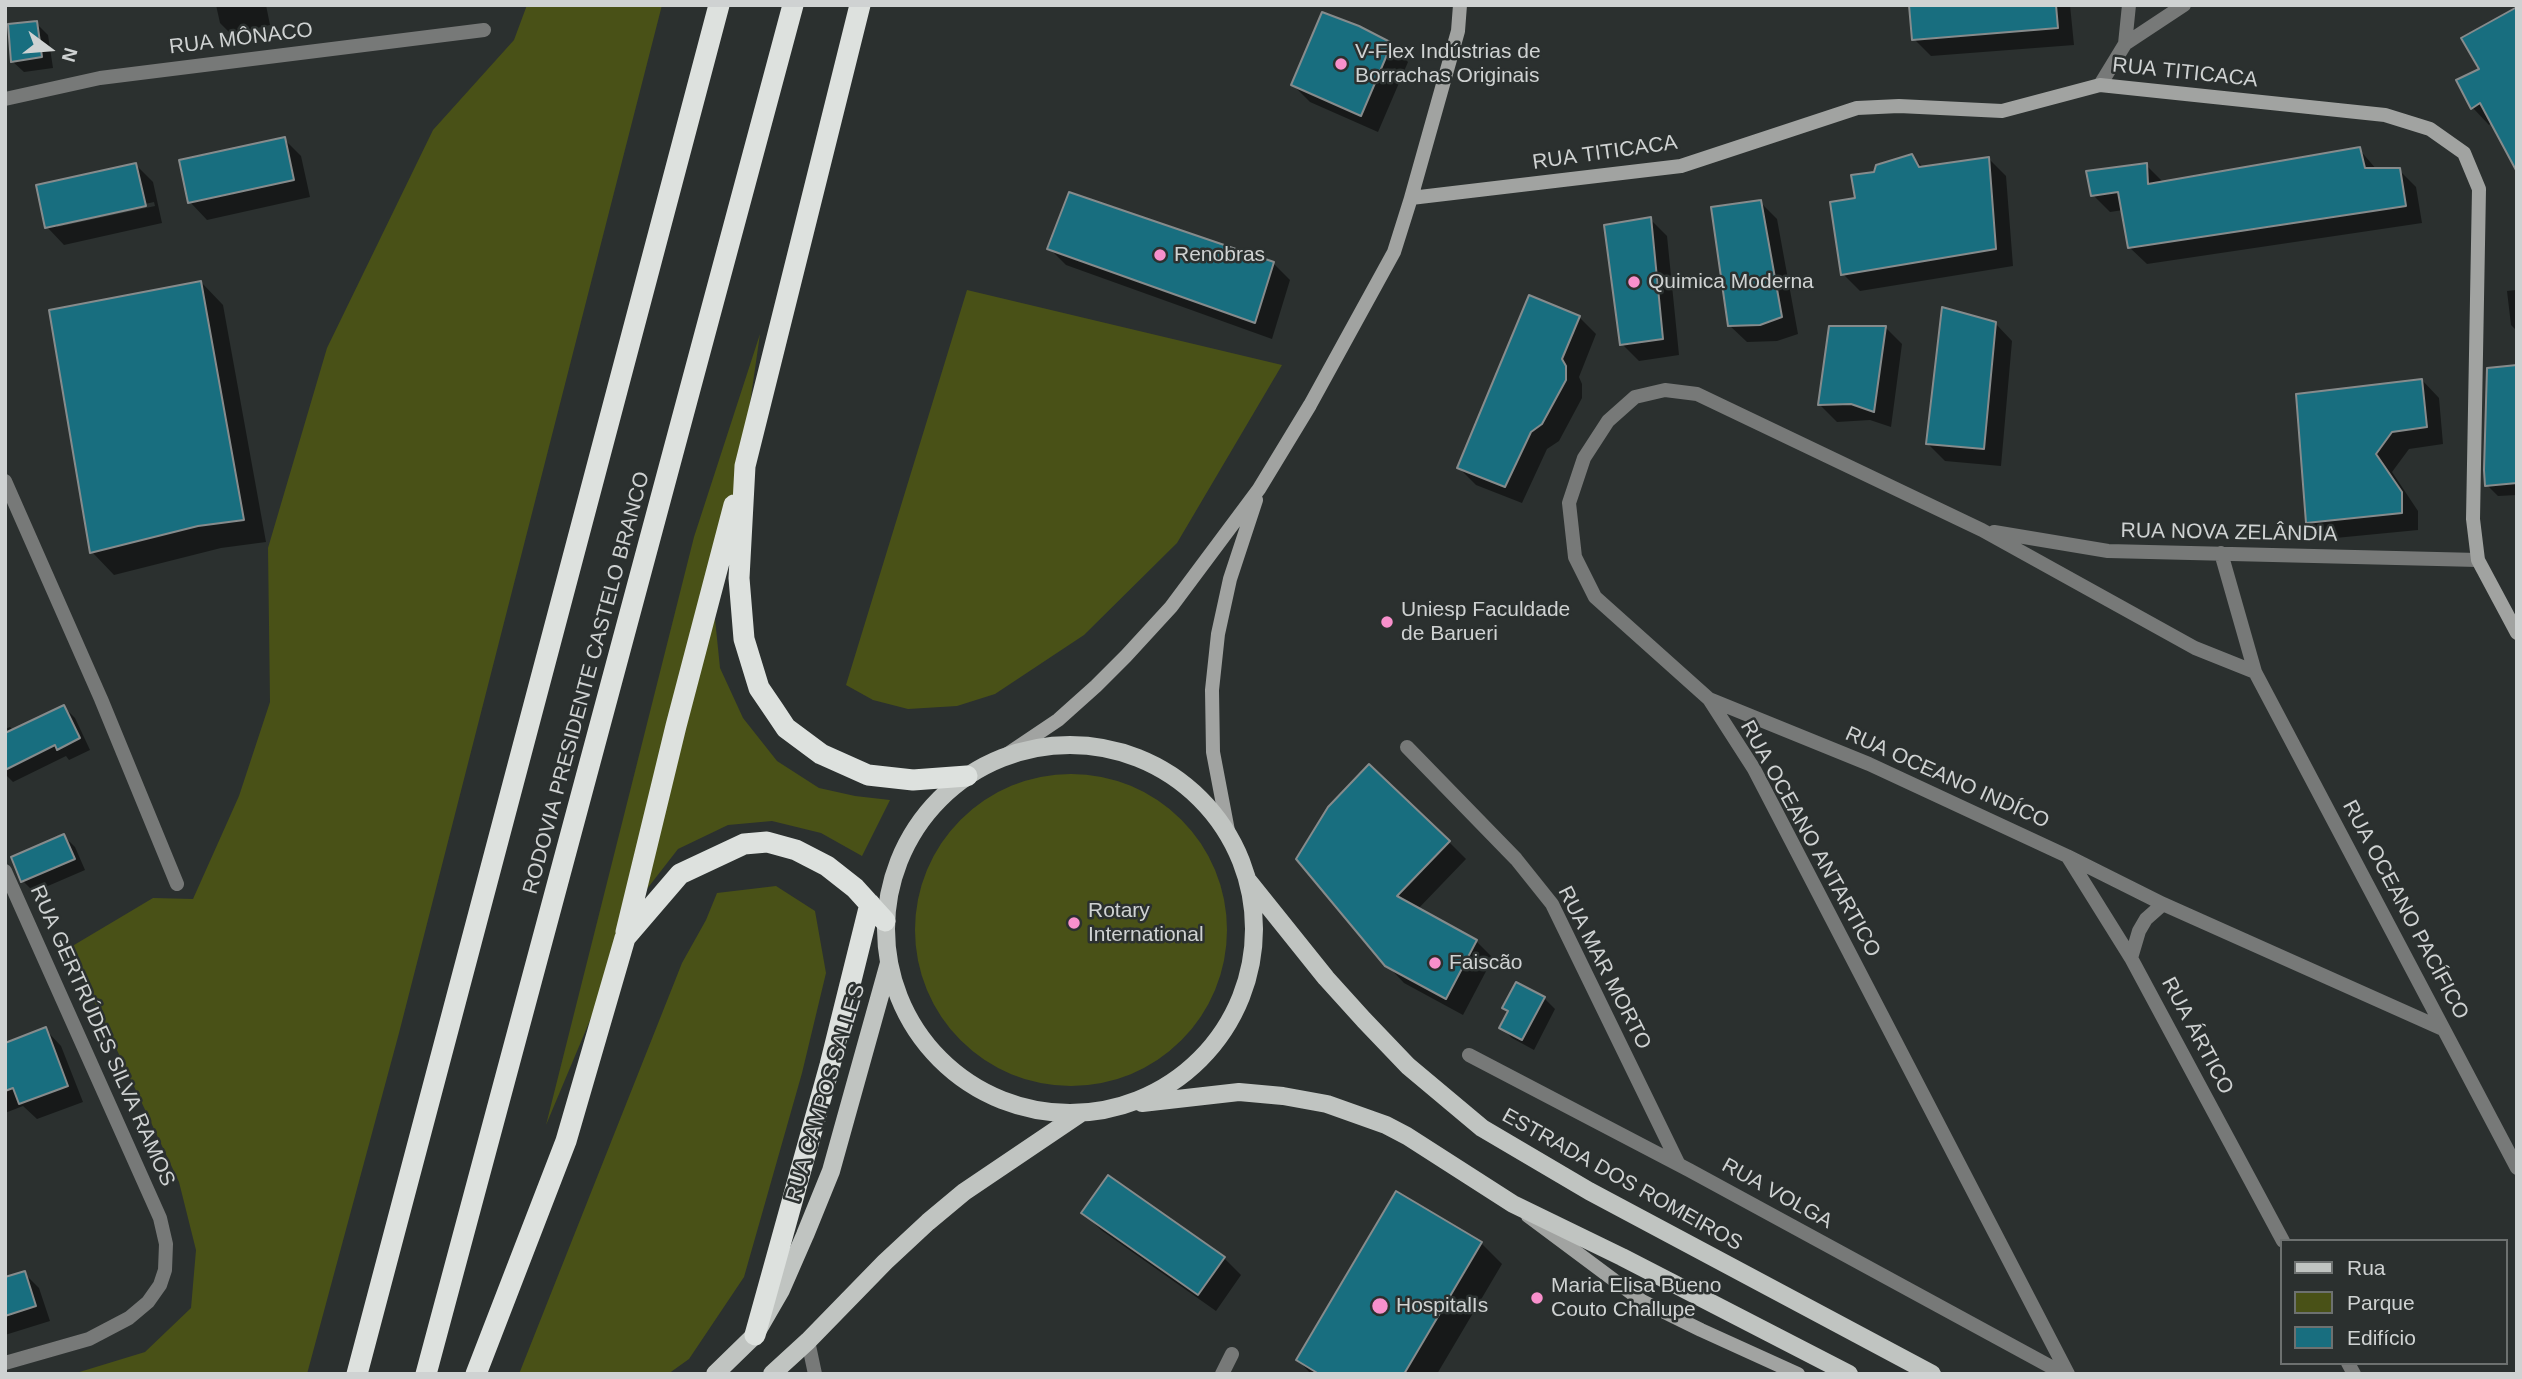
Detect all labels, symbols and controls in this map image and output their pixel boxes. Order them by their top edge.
north arrow [14,14,84,84]
street label: RUA MÔNACO [168,18,314,60]
place label: V-Flex Indústrias de Borrachas Originais [1355,39,1541,89]
text: N [58,45,82,64]
street label: RUA TITICACA [2111,53,2259,93]
marker: V-Flex Indústrias de Borrachas Originais [1333,56,1349,72]
street label: RUA TITICACA [1531,130,1679,176]
place label: Renobras [1174,242,1265,268]
marker: Renobras [1152,247,1168,263]
place label: Quimica Moderna [1648,269,1814,295]
marker: Quimica Moderna [1626,274,1642,290]
street label: RODOVIA PRESIDENTE CASTELO BRANCO [518,469,656,897]
street label: RUA NOVA ZELÂNDIA [2120,519,2338,547]
place label: Uniesp Faculdade de Barueri [1401,597,1570,647]
marker: Uniesp Faculdade de Barueri [1379,614,1395,630]
street label: RUA OCEANO ANTARTICO [1734,716,1886,962]
street label: RUA OCEANO INDÍCO [1841,722,2053,834]
street label: RUA OCEANO PACÍFICO [2336,796,2474,1024]
street label: RUA GERTRÚDES SILVA RAMOS [24,882,180,1190]
street label: RUA MAR MORTO [1552,882,1656,1054]
place label: Rotary International [1088,898,1204,948]
marker: Rotary International [1066,915,1082,931]
place label: Faiscão [1449,950,1523,976]
marker: Faiscão [1427,955,1443,971]
street label: RUA ÁRTICO [2156,973,2238,1099]
street label: RUA CAMPOS SALLES [781,981,871,1205]
street label: ESTRADA DOS ROMEIROS [1498,1103,1746,1257]
street label: RUA VOLGA [1717,1153,1837,1235]
legend [2280,1239,2508,1365]
text: Rua [2347,1256,2386,1279]
place label: Maria Elisa Bueno Couto Challupe [1551,1273,1721,1323]
marker: Maria Elisa Bueno Couto Challupe [1529,1290,1545,1306]
text: Parque [2347,1291,2415,1314]
place label: HospitalIs [1396,1293,1488,1319]
marker: HospitalIs [1370,1296,1390,1316]
text: Edifício [2347,1326,2416,1349]

